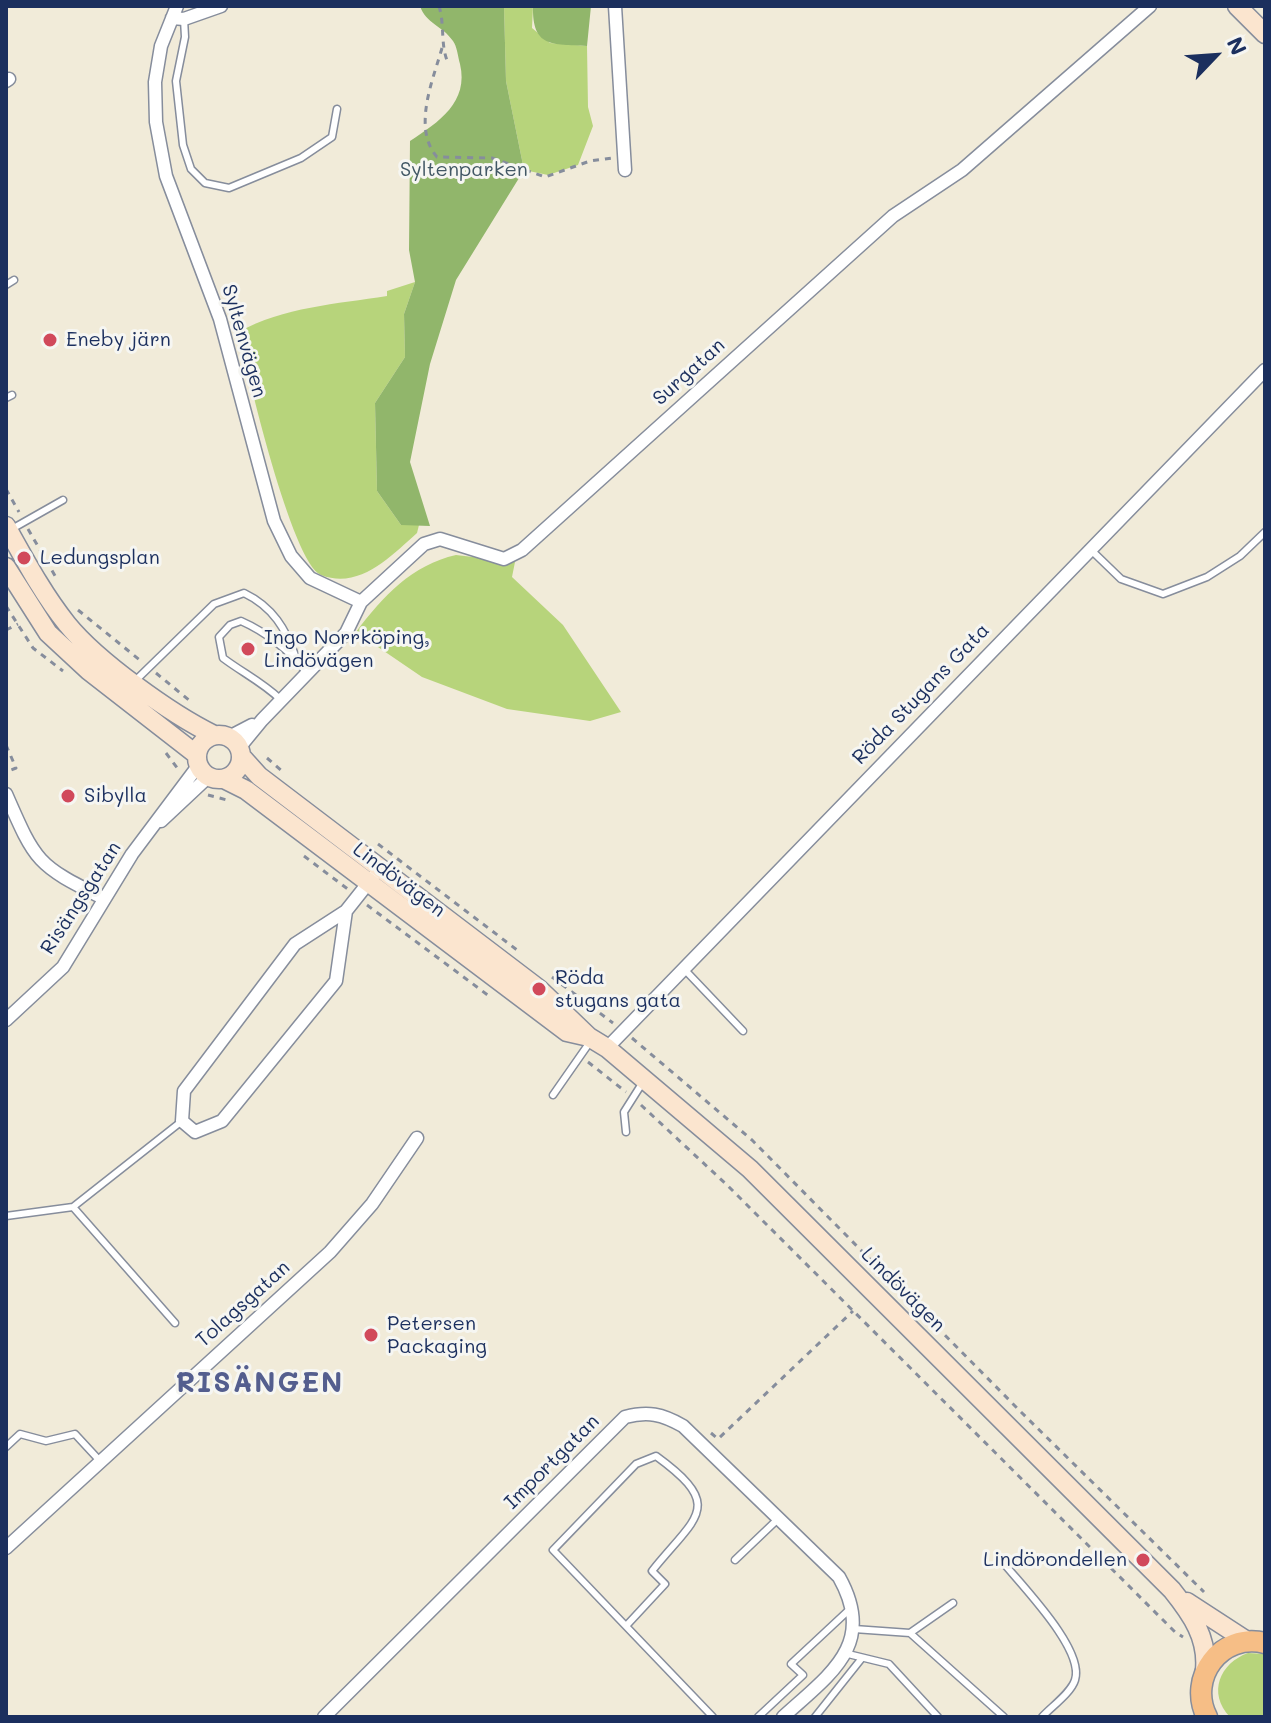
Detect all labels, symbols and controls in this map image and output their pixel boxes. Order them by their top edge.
north arrow [1175,16,1255,96]
text: N [1221,32,1254,59]
park label: Syltenparken [400,158,528,182]
street label: Syltenvägen [216,282,272,400]
place label: Eneby järn [66,328,171,352]
marker: Eneby järn [41,331,59,349]
street label: Surgatan [648,333,730,411]
place label: Ledungsplan [40,546,160,570]
marker: Ledungsplan [15,549,33,567]
street label: Röda Stugans Gata [847,618,995,770]
place label: Ingo Norrköping, Lindövägen [264,626,430,673]
marker: Ingo Norrköping, Lindövägen [239,640,257,658]
place label: Sibylla [84,784,147,808]
marker: Sibylla [59,787,77,805]
street label: Risängsgatan [36,837,126,959]
street label: Lindövägen [348,837,450,923]
place label: Röda stugans gata [555,966,681,1013]
marker: Röda stugans gata [530,980,548,998]
street label: Lindövägen [856,1243,950,1337]
street label: Tolagsgatan [191,1256,295,1352]
place label: Petersen Packaging [387,1312,487,1359]
marker: Petersen Packaging [362,1326,380,1344]
district label: RISÄNGEN [176,1366,344,1400]
street label: Importgatan [500,1410,604,1514]
place label: Lindörondellen [983,1548,1127,1572]
marker: Lindörondellen [1134,1551,1152,1569]

